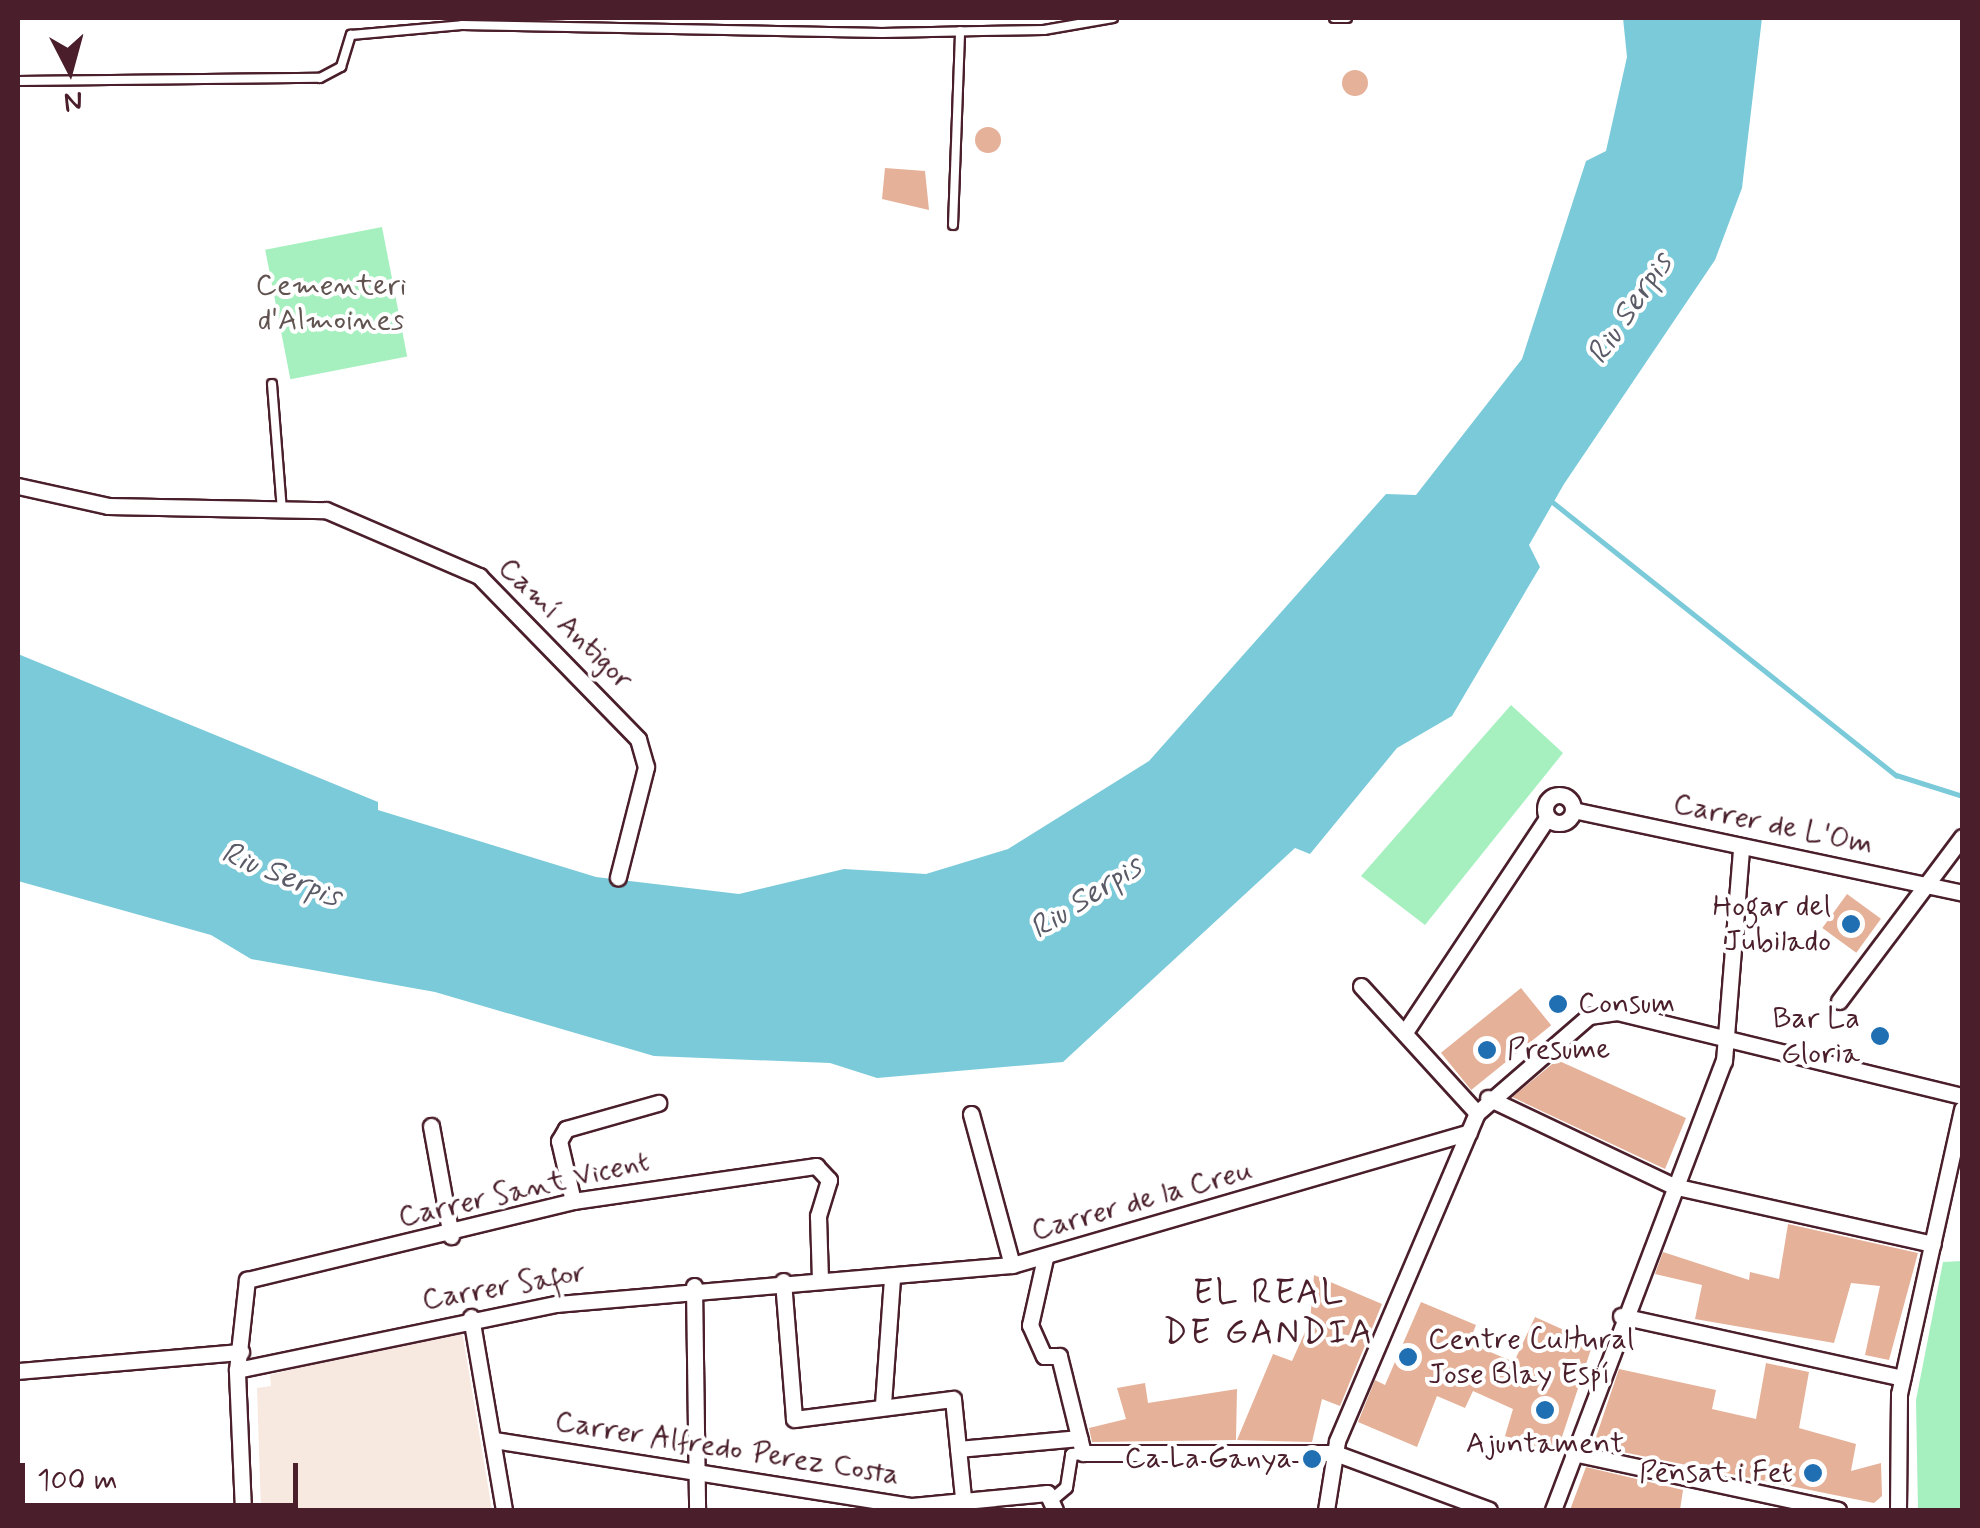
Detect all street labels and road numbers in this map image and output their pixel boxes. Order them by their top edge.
street label: Camí Antigor [490,551,640,697]
street label: Carrer de L'Om [1670,786,1876,864]
street label: Carrer Sant Vicent [392,1143,656,1237]
street label: Carrer de la Creu [1030,1153,1254,1249]
street label: Carrer Safor [420,1255,588,1319]
street label: Carrer Alfredo Perez Costa [552,1404,902,1494]

